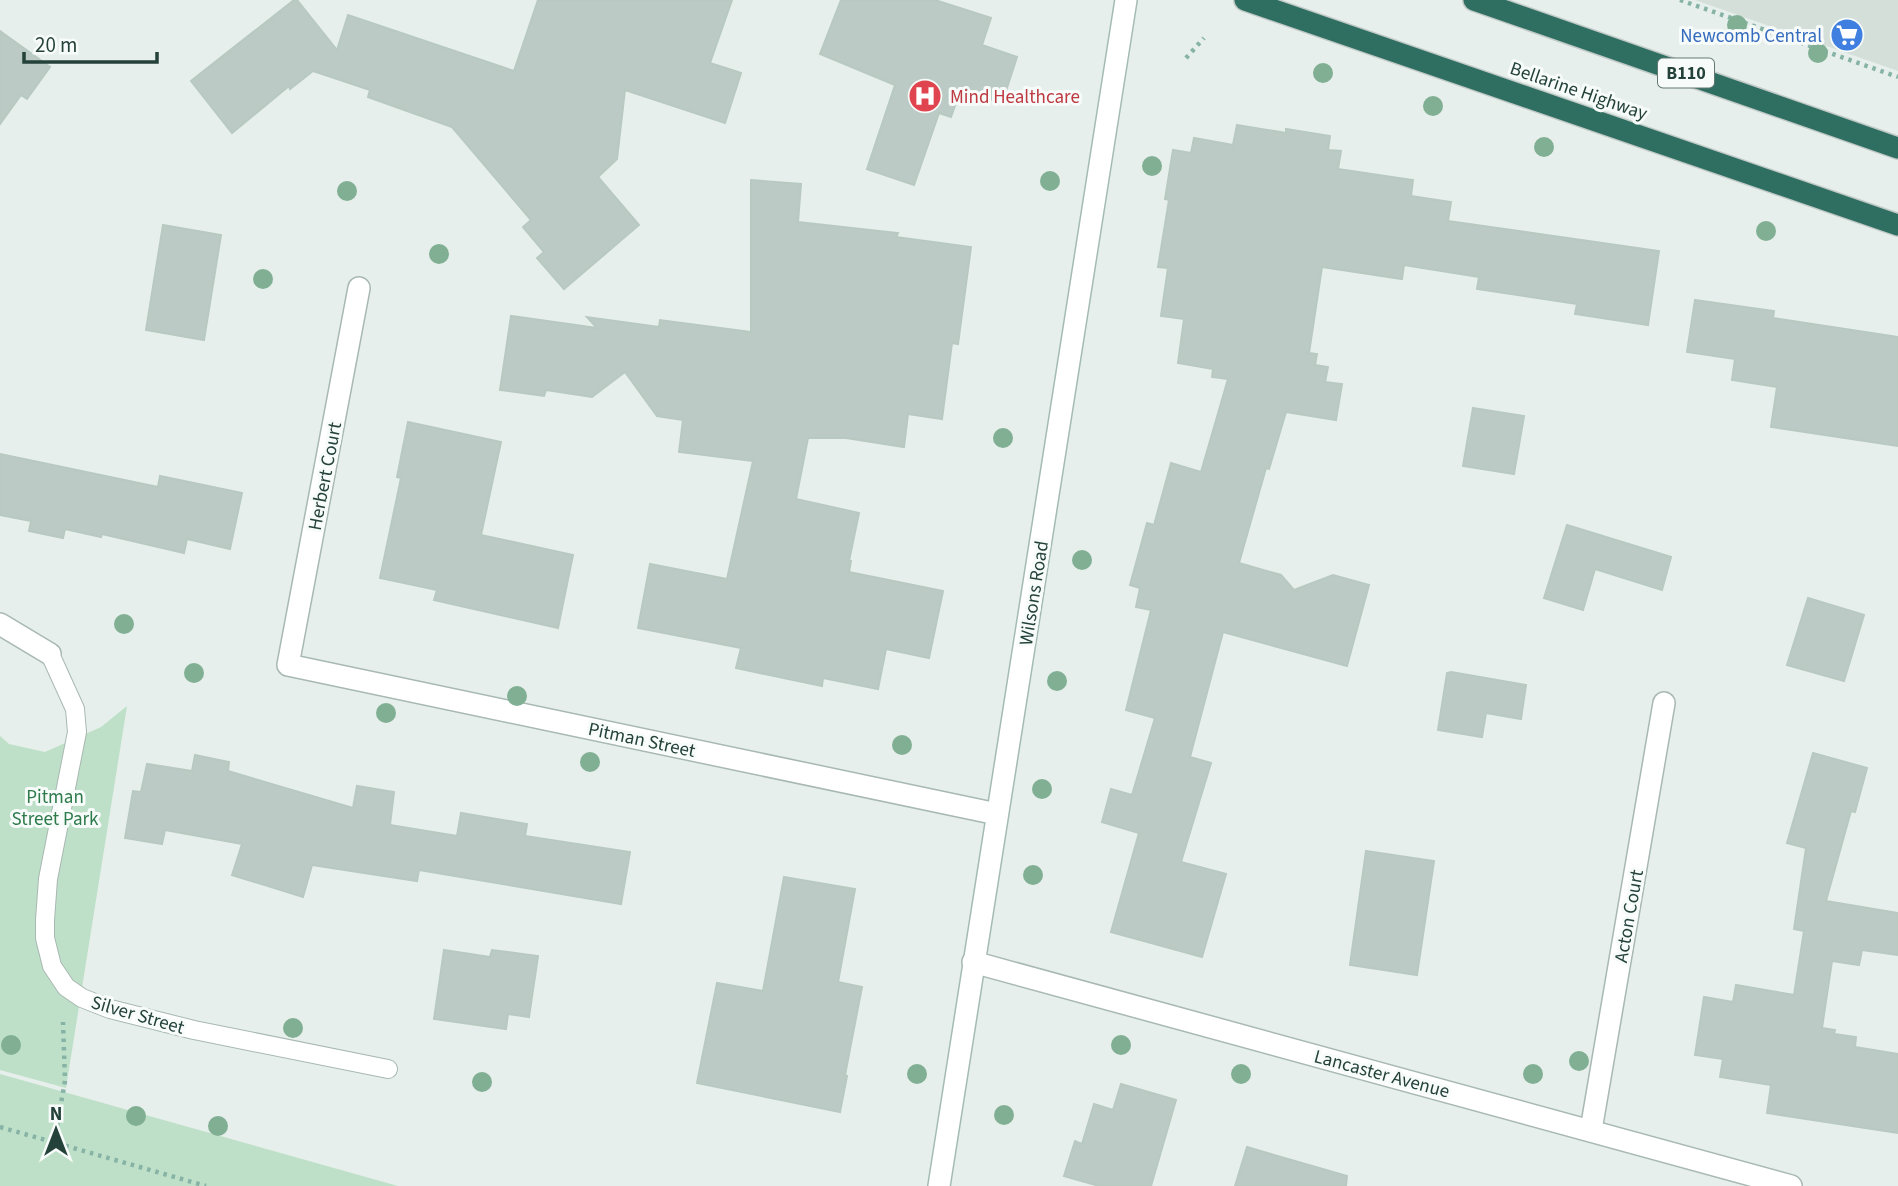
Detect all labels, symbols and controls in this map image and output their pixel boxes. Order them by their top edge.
supermarket icon: Newcomb Central [1828,16,1866,54]
scale bar [24,21,158,65]
place label: Newcomb Central [1680,23,1822,50]
text: 20 m [35,30,77,60]
street label: Bellarine Highway [1506,55,1651,128]
road number: B110 [1658,58,1714,88]
hospital icon: Mind Healthcare [906,77,944,115]
place label: Mind Healthcare [950,84,1080,111]
street label: Herbert Court [302,419,349,533]
street label: Wilsons Road [1013,539,1056,648]
street label: Pitman Street [586,716,698,765]
park label: Pitman Street Park [12,784,99,833]
street label: Acton Court [1608,867,1651,965]
street label: Silver Street [88,989,188,1042]
street label: Lancaster Avenue [1311,1043,1452,1106]
north arrow [21,1095,91,1165]
text: N [50,1101,62,1128]

